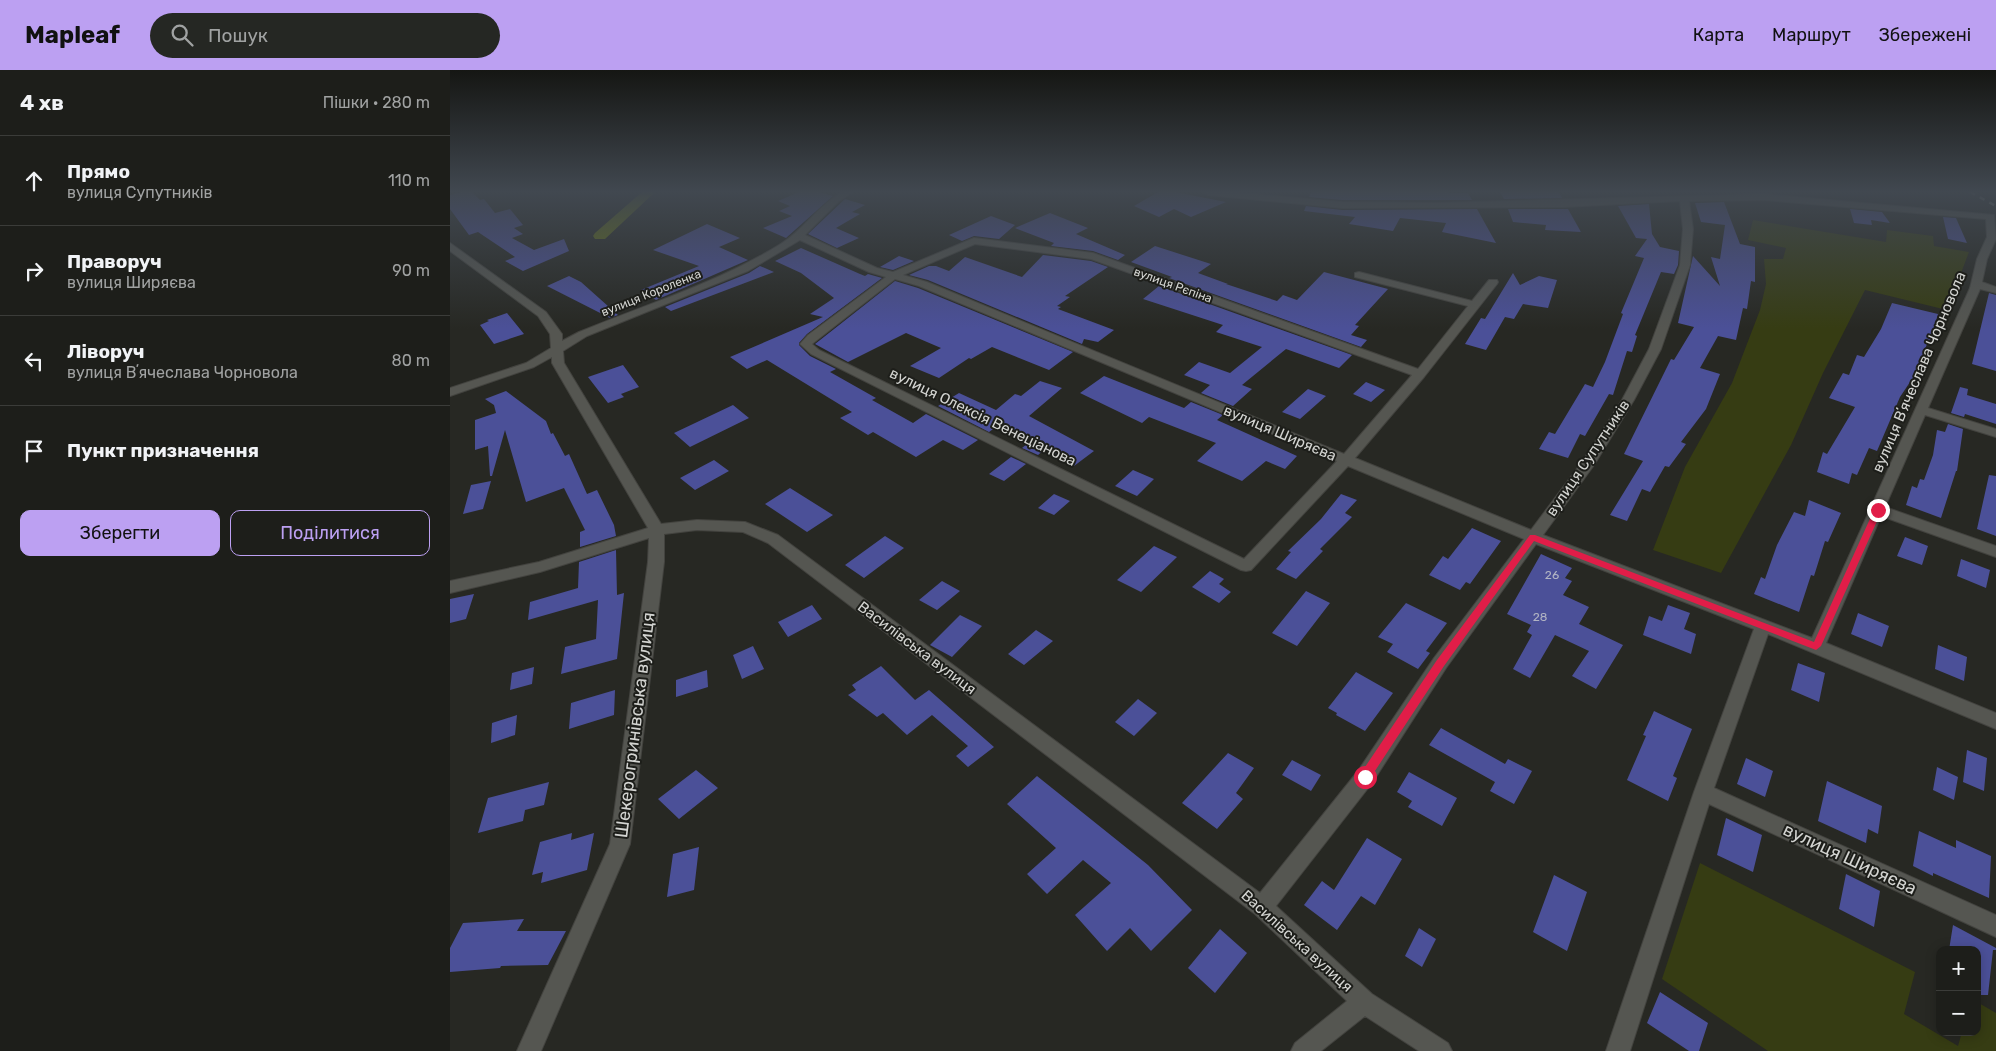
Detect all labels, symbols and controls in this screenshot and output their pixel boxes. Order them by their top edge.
search box [150,13,500,58]
text: Mapleaf [25,21,120,49]
icon: search [168,21,196,49]
text: Пошук [208,24,268,47]
text: Карта [1693,24,1744,46]
text: Маршрут [1772,24,1851,46]
text: Збережені [1879,24,1971,46]
text: 4 хв [20,90,64,115]
text: Пішки · 280 m [323,93,430,112]
text: Прямо [67,160,130,183]
icon: ahead [20,167,48,195]
text: 110 m [388,171,430,190]
text: вулиця Супутників [67,183,213,202]
text: Праворуч [67,250,162,273]
icon: right [20,257,48,285]
text: 90 m [392,261,430,280]
street label: вулиця Рєпіна [1132,264,1214,306]
street label: вулиця Короленка [599,267,703,319]
street label: вулиця Вʼячеслава Чорновола [1868,269,1970,475]
text: вулиця Ширяєва [67,273,196,292]
text: Ліворуч [67,340,144,363]
icon: left [20,347,48,375]
text: 80 m [392,351,430,370]
text: вулиця Вʼячеслава Чорновола [67,363,298,382]
street label: вулиця Олексія Венеціанова [887,364,1079,470]
street label: вулиця Супутників [1542,396,1634,520]
street label: вулиця Ширяєва [1221,401,1339,465]
icon: arrive [20,437,48,465]
text: Пункт призначення [67,439,259,462]
route end [1867,499,1890,522]
button: Зберегти [20,510,220,556]
button: Поділитися [230,510,430,556]
house number: 26 [1545,568,1559,582]
street label: Василівська вулиця [854,598,980,698]
house number: 28 [1533,610,1547,624]
street label: Шекерогринівська вулиця [610,611,660,839]
route start [1354,766,1377,789]
street label: вулиця Ширяєва [1780,818,1920,900]
street label: Василівська вулиця [1238,886,1356,996]
map controls [1936,946,1981,1036]
button: + [1936,946,1981,991]
button: − [1936,991,1981,1036]

